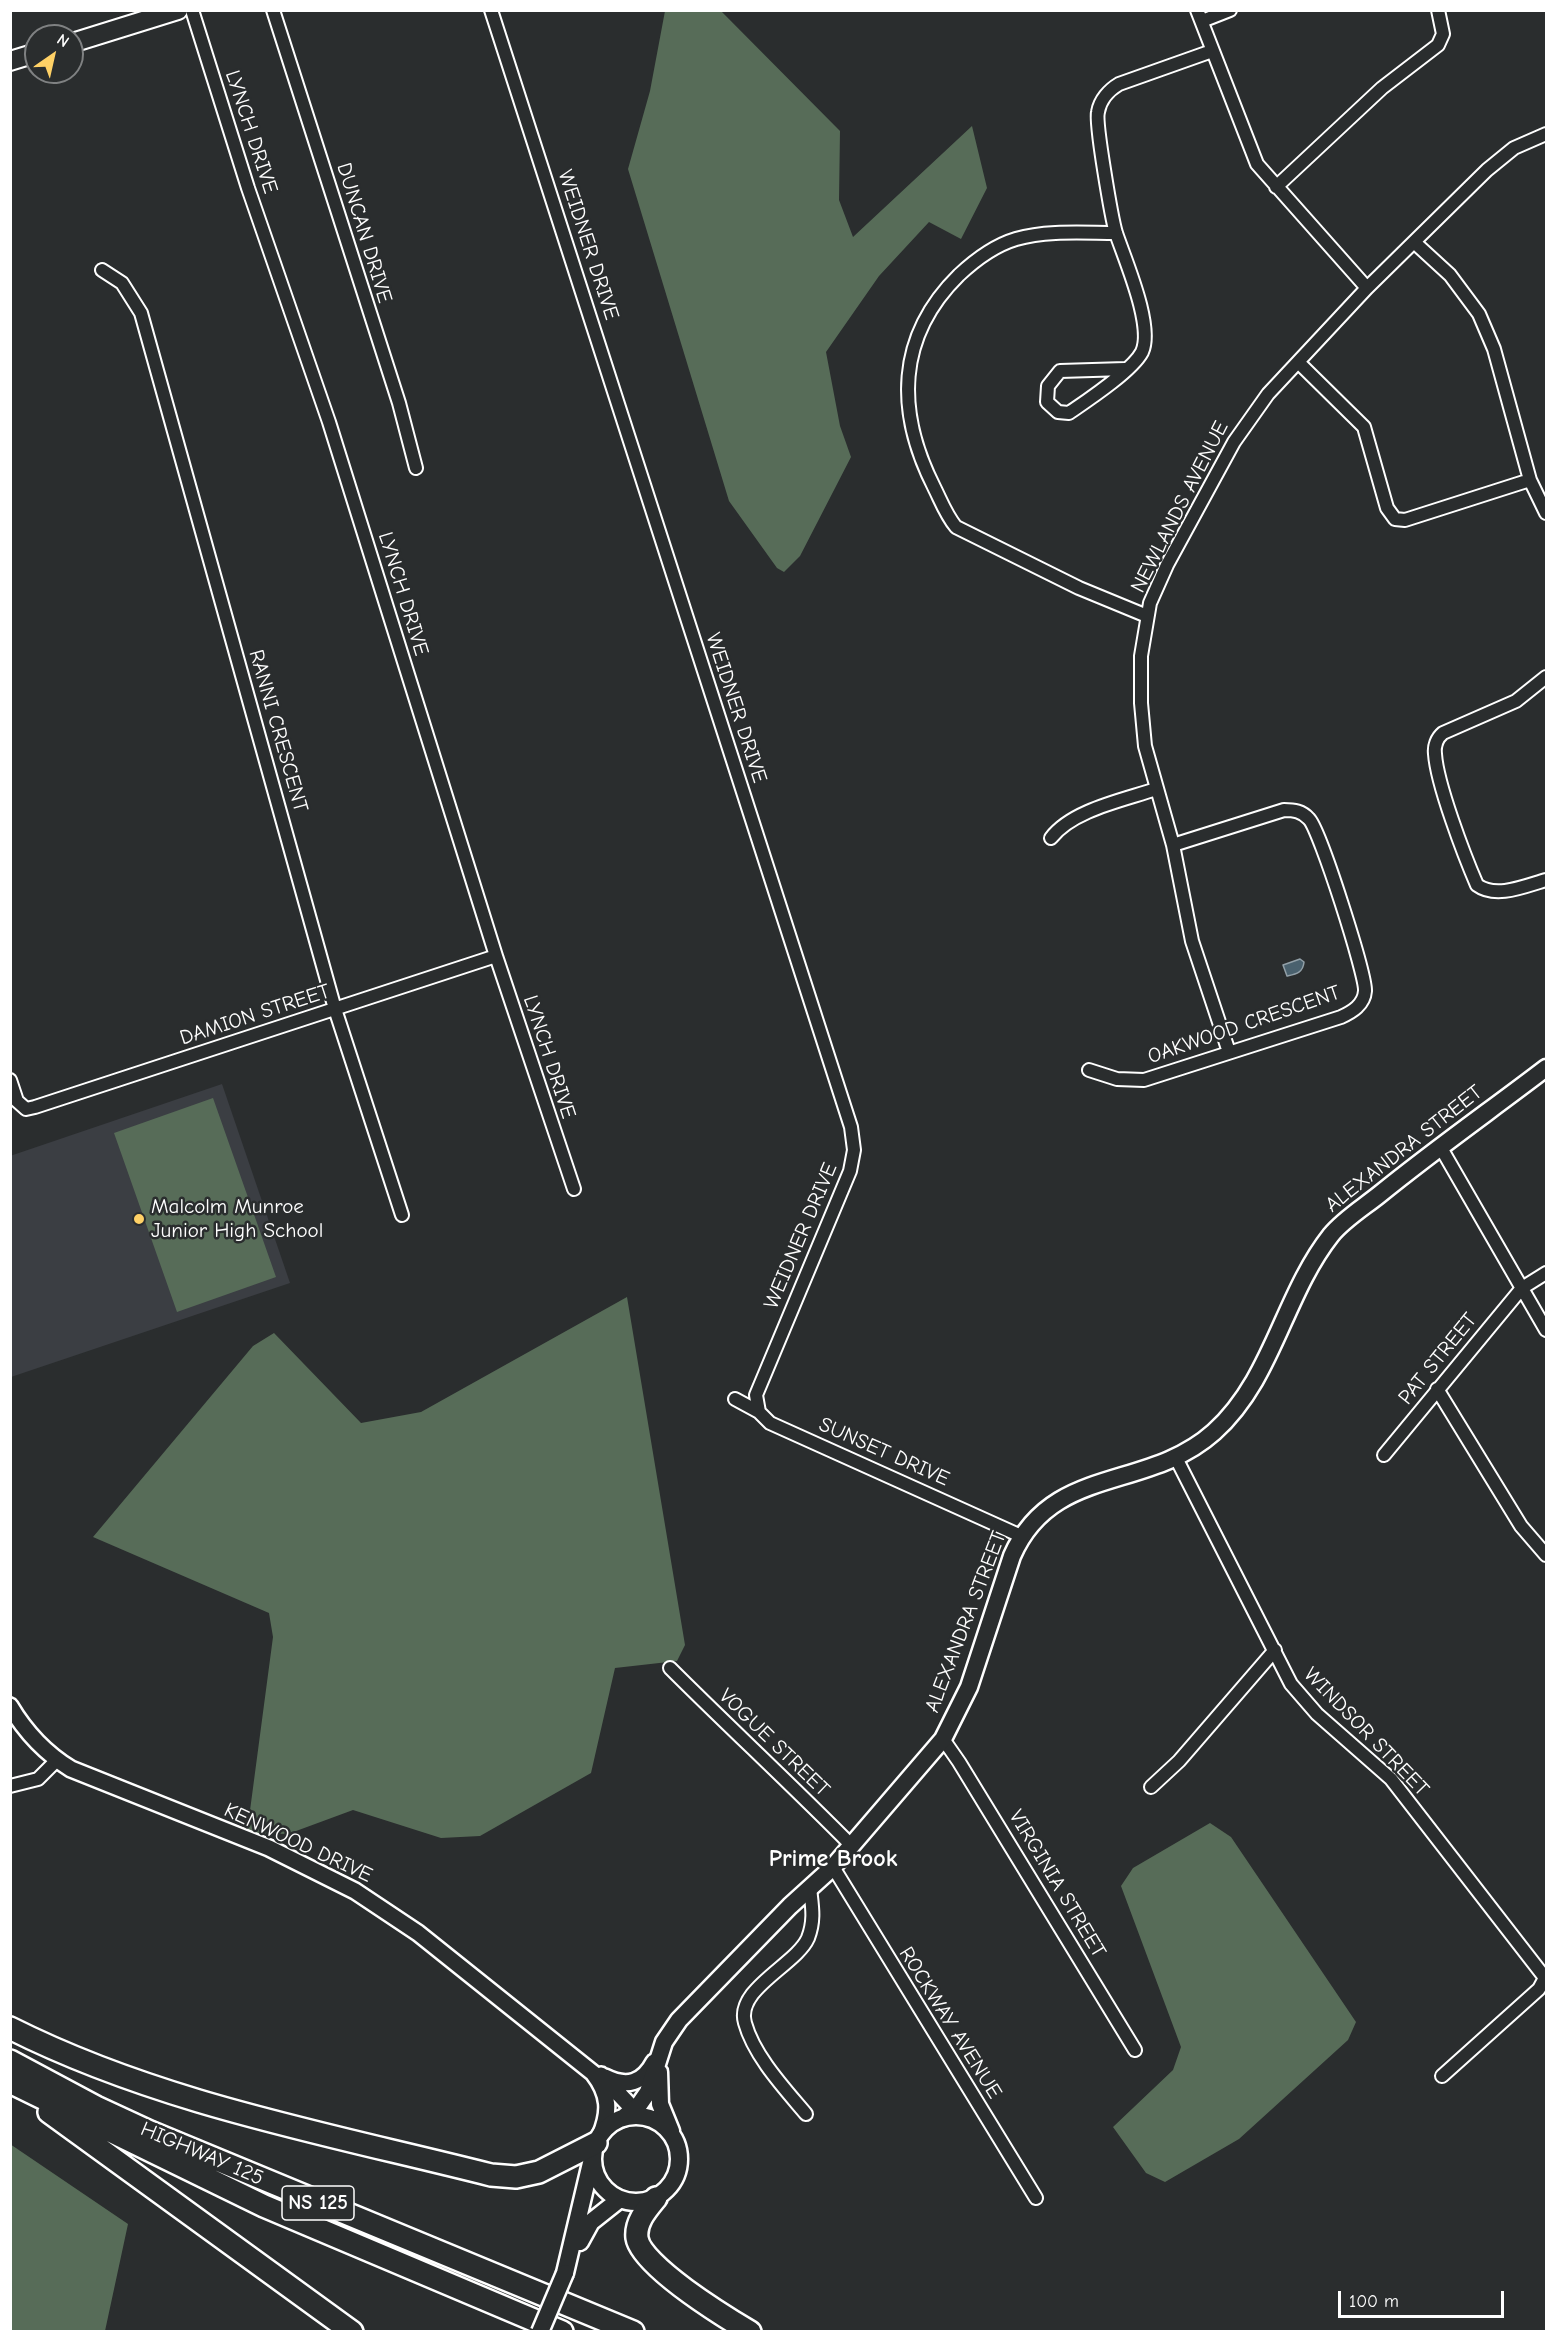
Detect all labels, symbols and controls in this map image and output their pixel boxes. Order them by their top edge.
north arrow [24,24,84,84]
text: N [54,30,72,51]
street label: LYNCH DRIVE [219,67,283,197]
street label: DUNCAN DRIVE [331,160,397,306]
street label: WEIDNER DRIVE [552,167,624,323]
street label: NEWLANDS AVENUE [1126,417,1234,597]
street label: LYNCH DRIVE [372,529,434,659]
street label: WEIDNER DRIVE [700,630,772,786]
street label: RANNI CRESCENT [243,647,313,815]
street label: DAMION STREET [177,979,333,1051]
street label: OAKWOOD CRESCENT [1144,980,1344,1070]
street label: LYNCH DRIVE [517,992,581,1122]
street label: ALEXANDRA STREET [1321,1080,1487,1218]
street label: WEIDNER DRIVE [759,1159,843,1313]
place label: Malcolm Munroe Junior High School [151,1194,323,1244]
marker: Malcolm Munroe Junior High School [132,1212,146,1226]
street label: PAT STREET [1393,1308,1483,1410]
street label: SUNSET DRIVE [815,1412,953,1492]
street label: ALEXANDRA STREET [920,1528,1012,1716]
street label: WINDSOR STREET [1298,1662,1434,1802]
street label: VOGUE STREET [713,1684,835,1802]
street label: KENWOOD DRIVE [220,1798,376,1888]
street label: VIRGINIA STREET [1003,1806,1111,1962]
district label: Prime Brook [769,1845,897,1873]
street label: ROCKWAY AVENUE [893,1942,1007,2104]
street label: HIGHWAY 125 [137,2117,267,2191]
road number: NS 125 [282,2186,354,2220]
scale bar [1341,2279,1508,2317]
text: 100 m [1349,2291,1399,2312]

